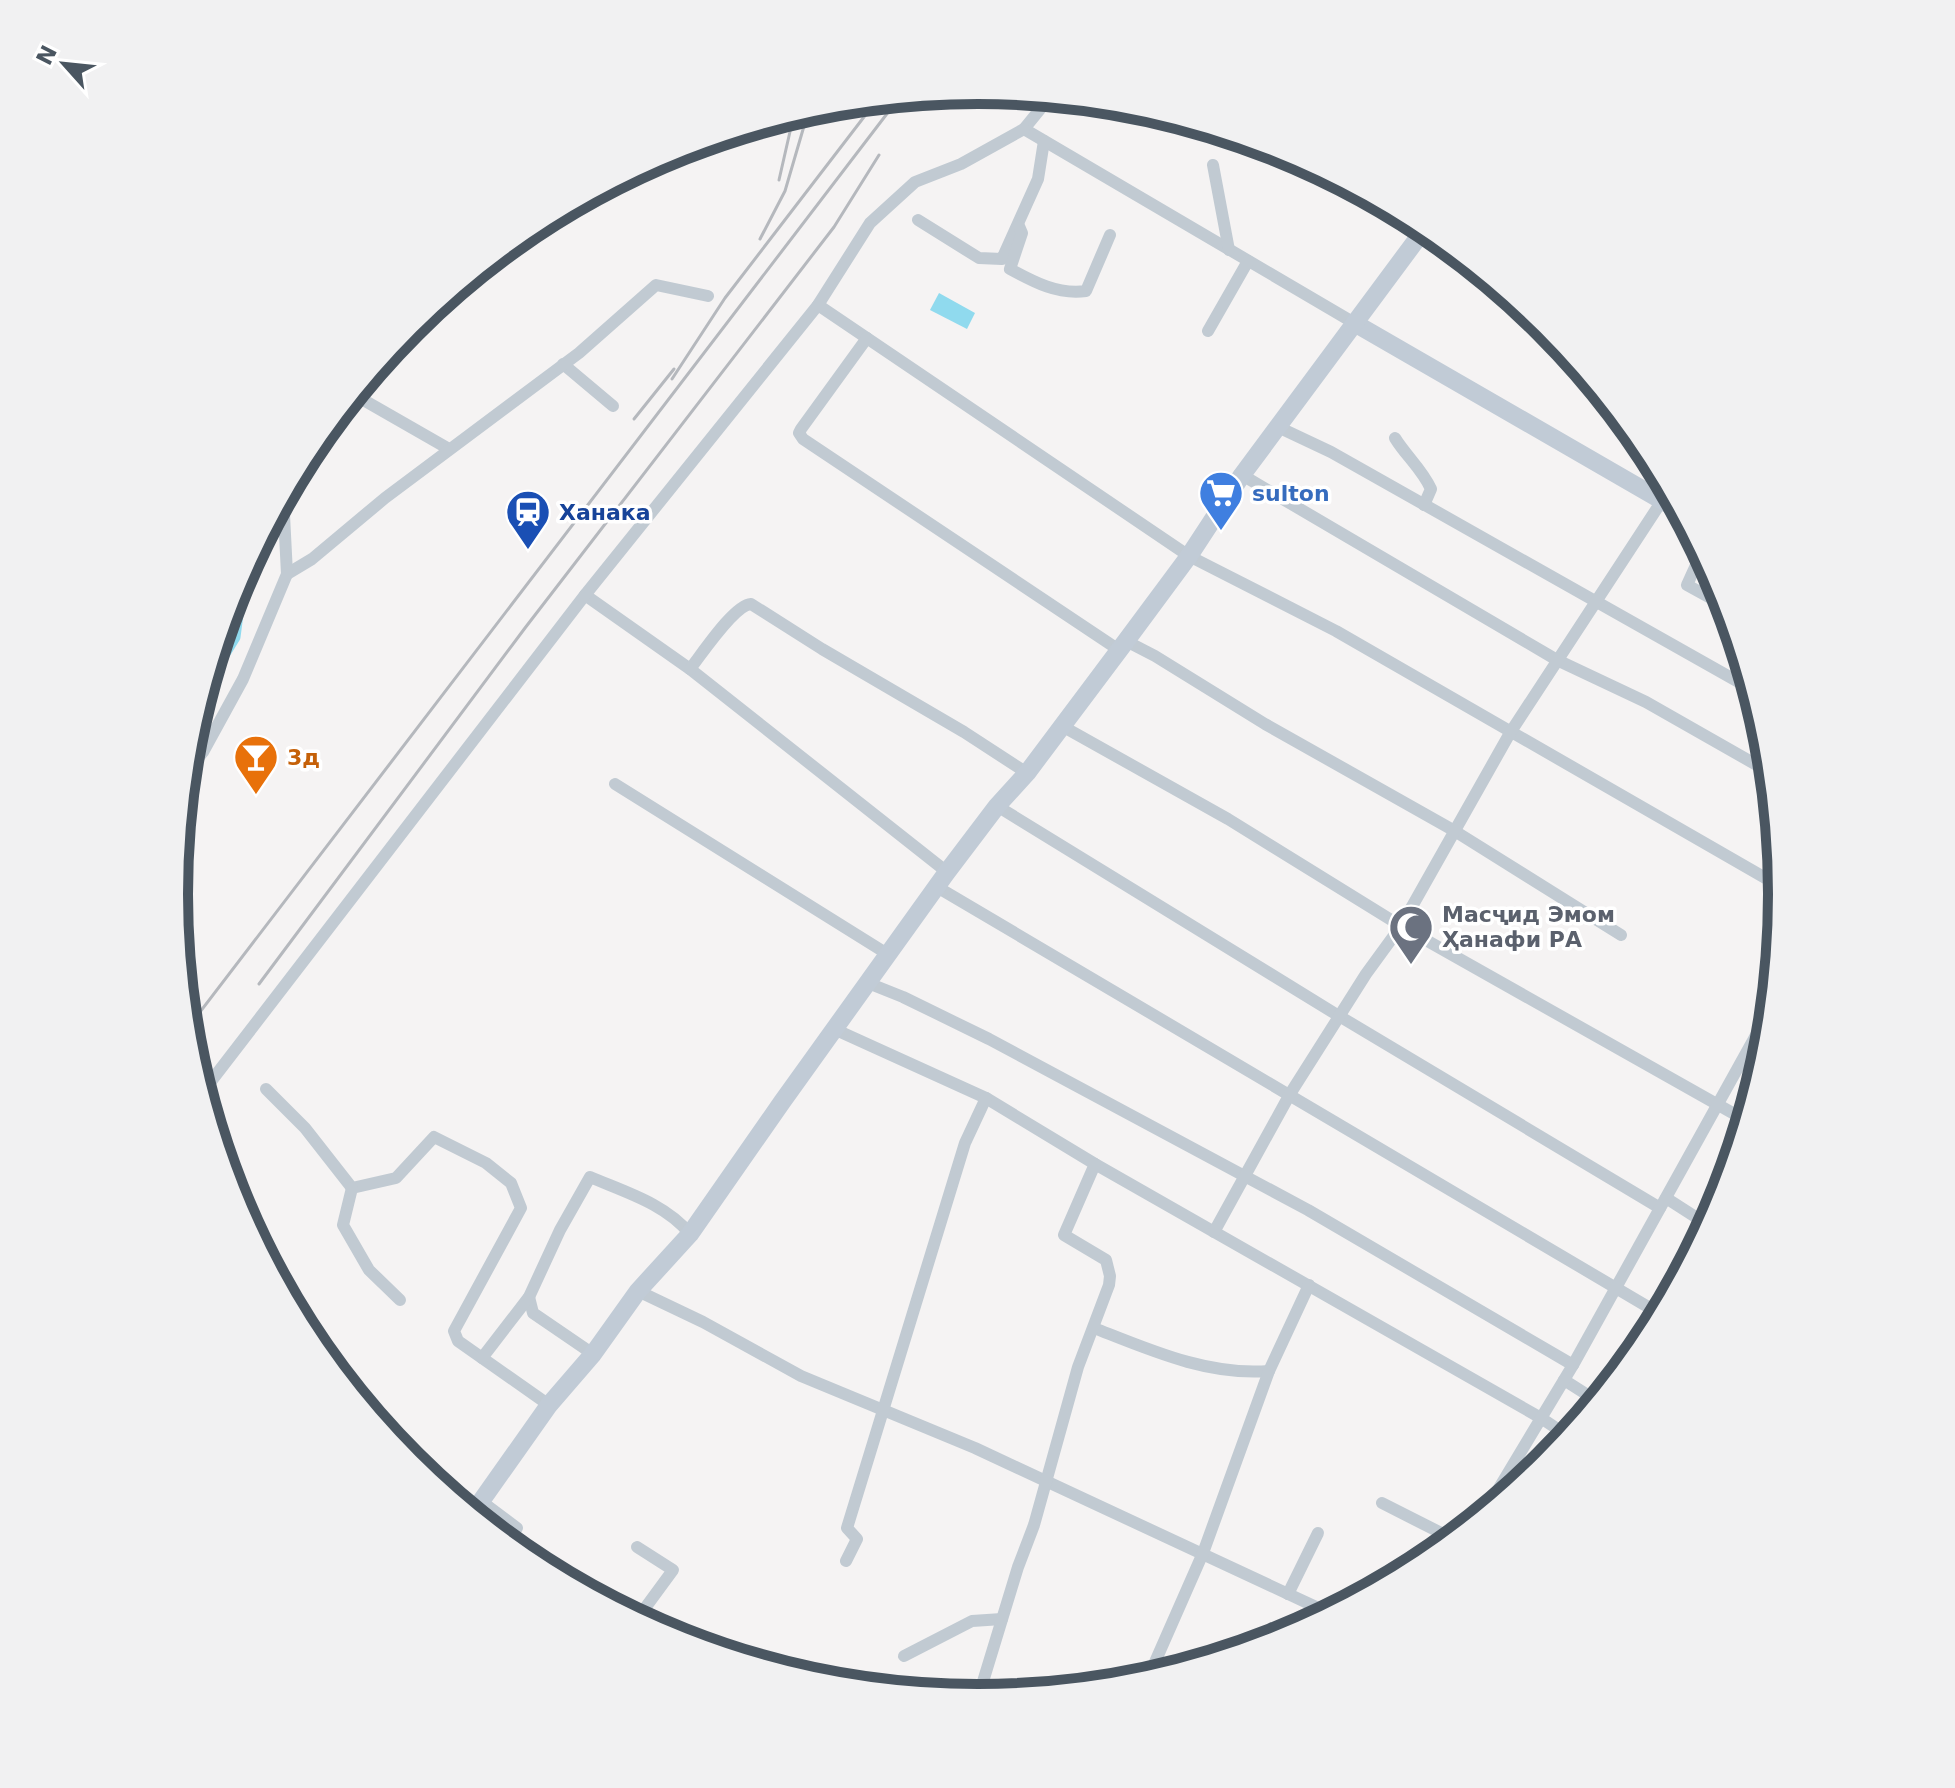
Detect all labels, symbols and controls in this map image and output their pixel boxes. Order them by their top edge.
north arrow [24,24,104,104]
text: N [31,41,62,69]
supermarket icon: sulton [1197,469,1245,532]
place label: sulton [1252,481,1330,506]
station icon: Ханака [504,488,552,551]
place label: Ханака [559,500,651,525]
bar icon: 3д [232,733,280,796]
place label: 3д [287,745,320,770]
place label: Масҷид Эмом Ҳанафи РА [1442,902,1615,952]
mosque icon: Масҷид Эмом Ҳанафи РА [1387,903,1435,966]

